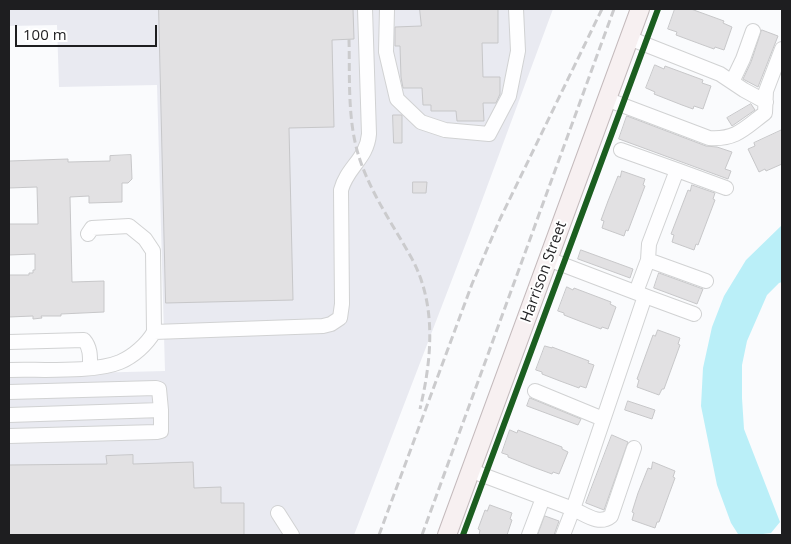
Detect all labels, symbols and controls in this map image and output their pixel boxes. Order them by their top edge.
scale bar [18,15,160,47]
text: 100 m [23,24,67,44]
street label: Harrison Street [517,219,571,325]

